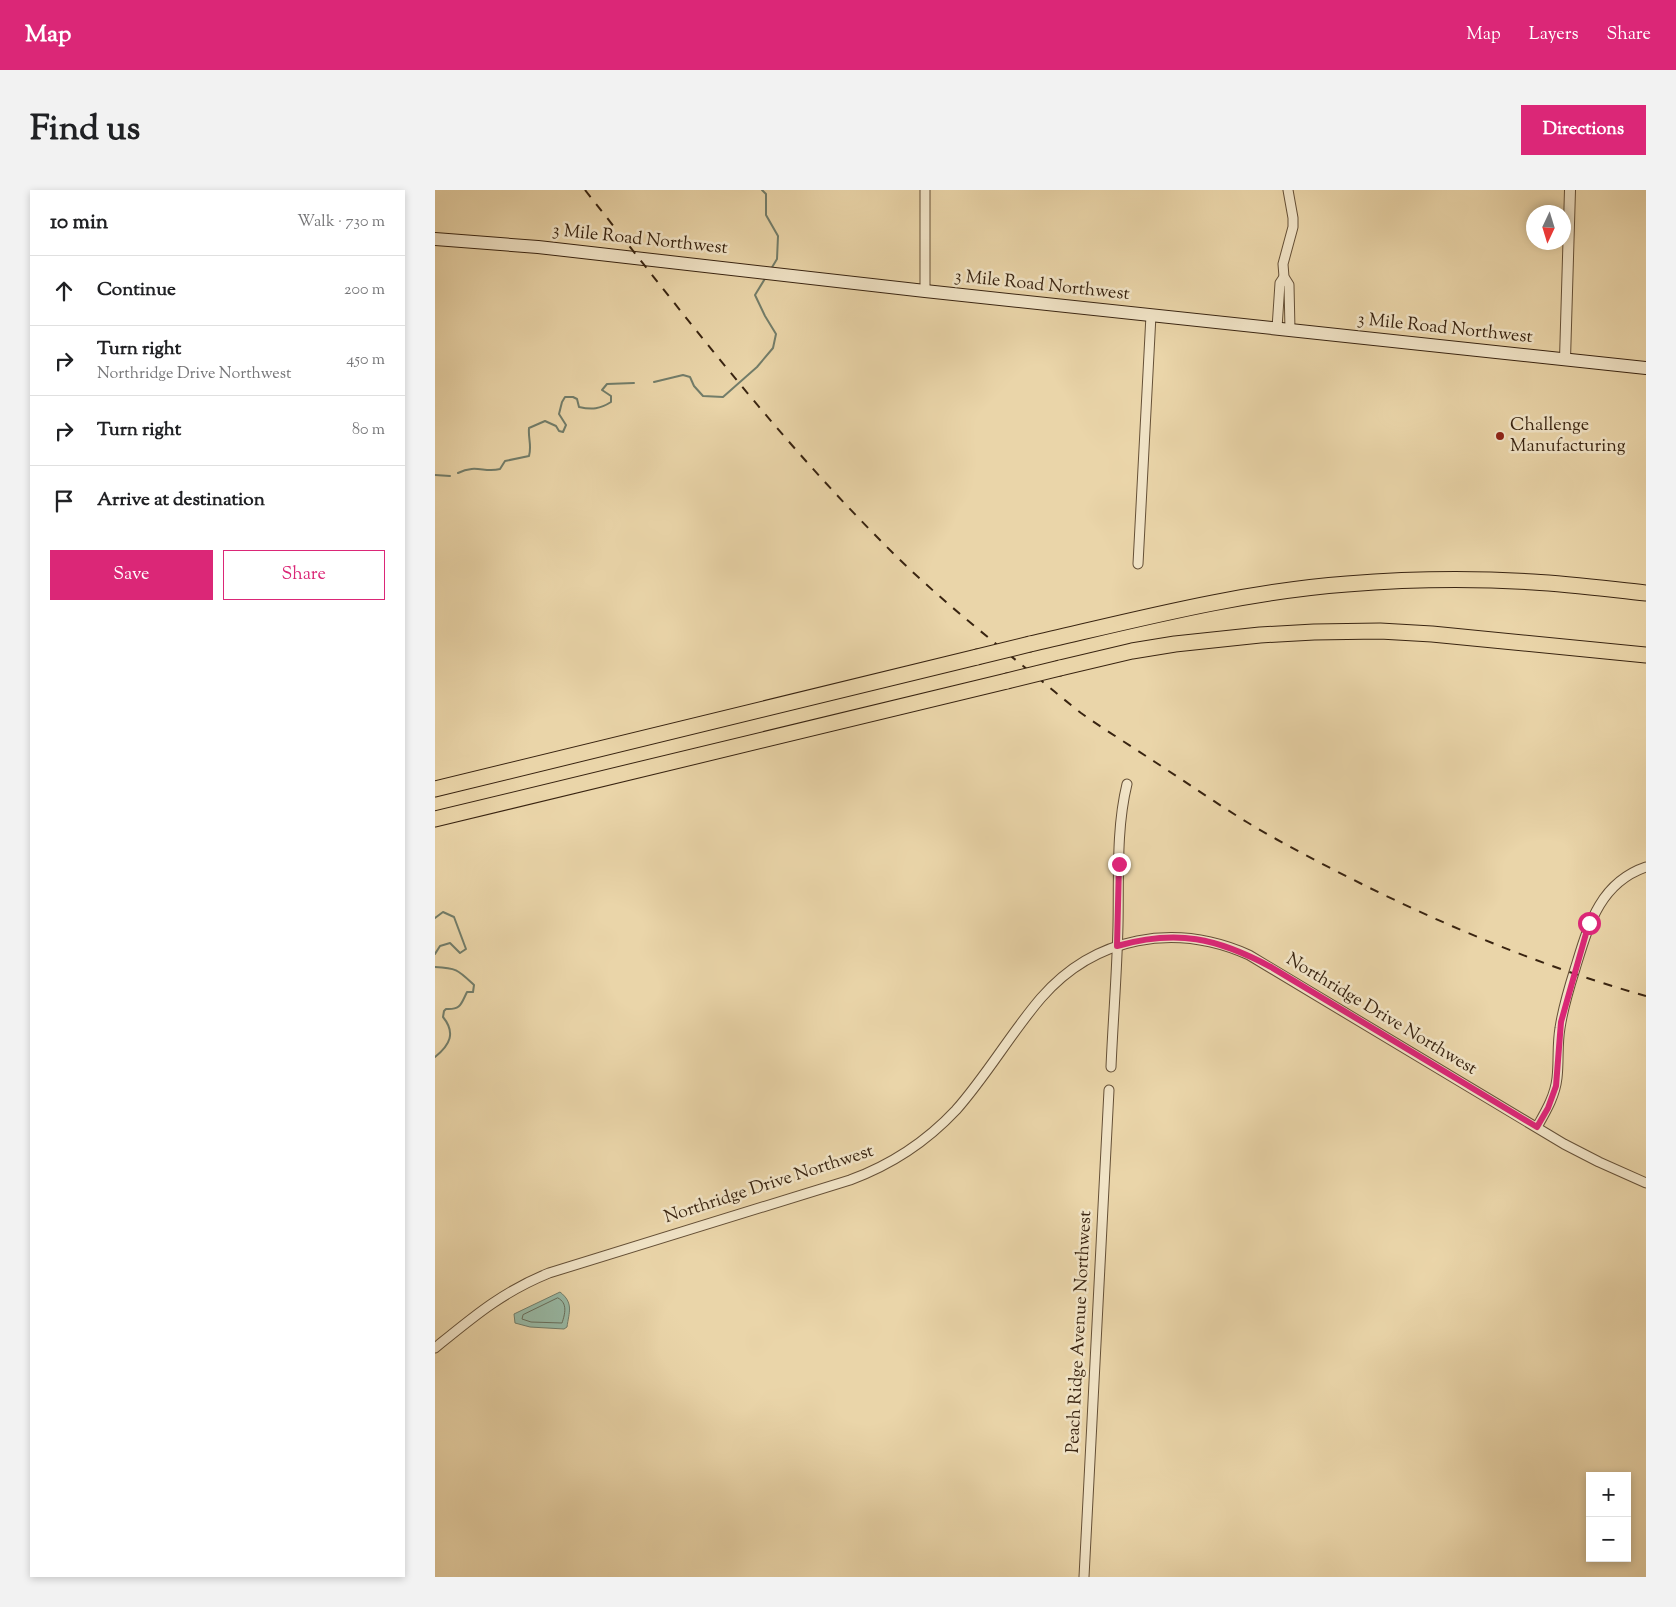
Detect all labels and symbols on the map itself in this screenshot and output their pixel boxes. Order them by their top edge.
north arrow [1526,205,1571,250]
street label: 3 Mile Road Northwest [551,218,729,262]
street label: 3 Mile Road Northwest [953,264,1131,308]
street label: 3 Mile Road Northwest [1356,307,1534,351]
place label: Challenge Manufacturing [1510,413,1626,460]
marker: Challenge Manufacturing [1494,430,1506,442]
route end [1108,853,1131,876]
route start [1578,912,1601,935]
street label: Northridge Drive Northwest [1280,947,1482,1083]
street label: Northridge Drive Northwest [661,1139,877,1231]
street label: Peach Ridge Avenue Northwest [1061,1210,1099,1454]

